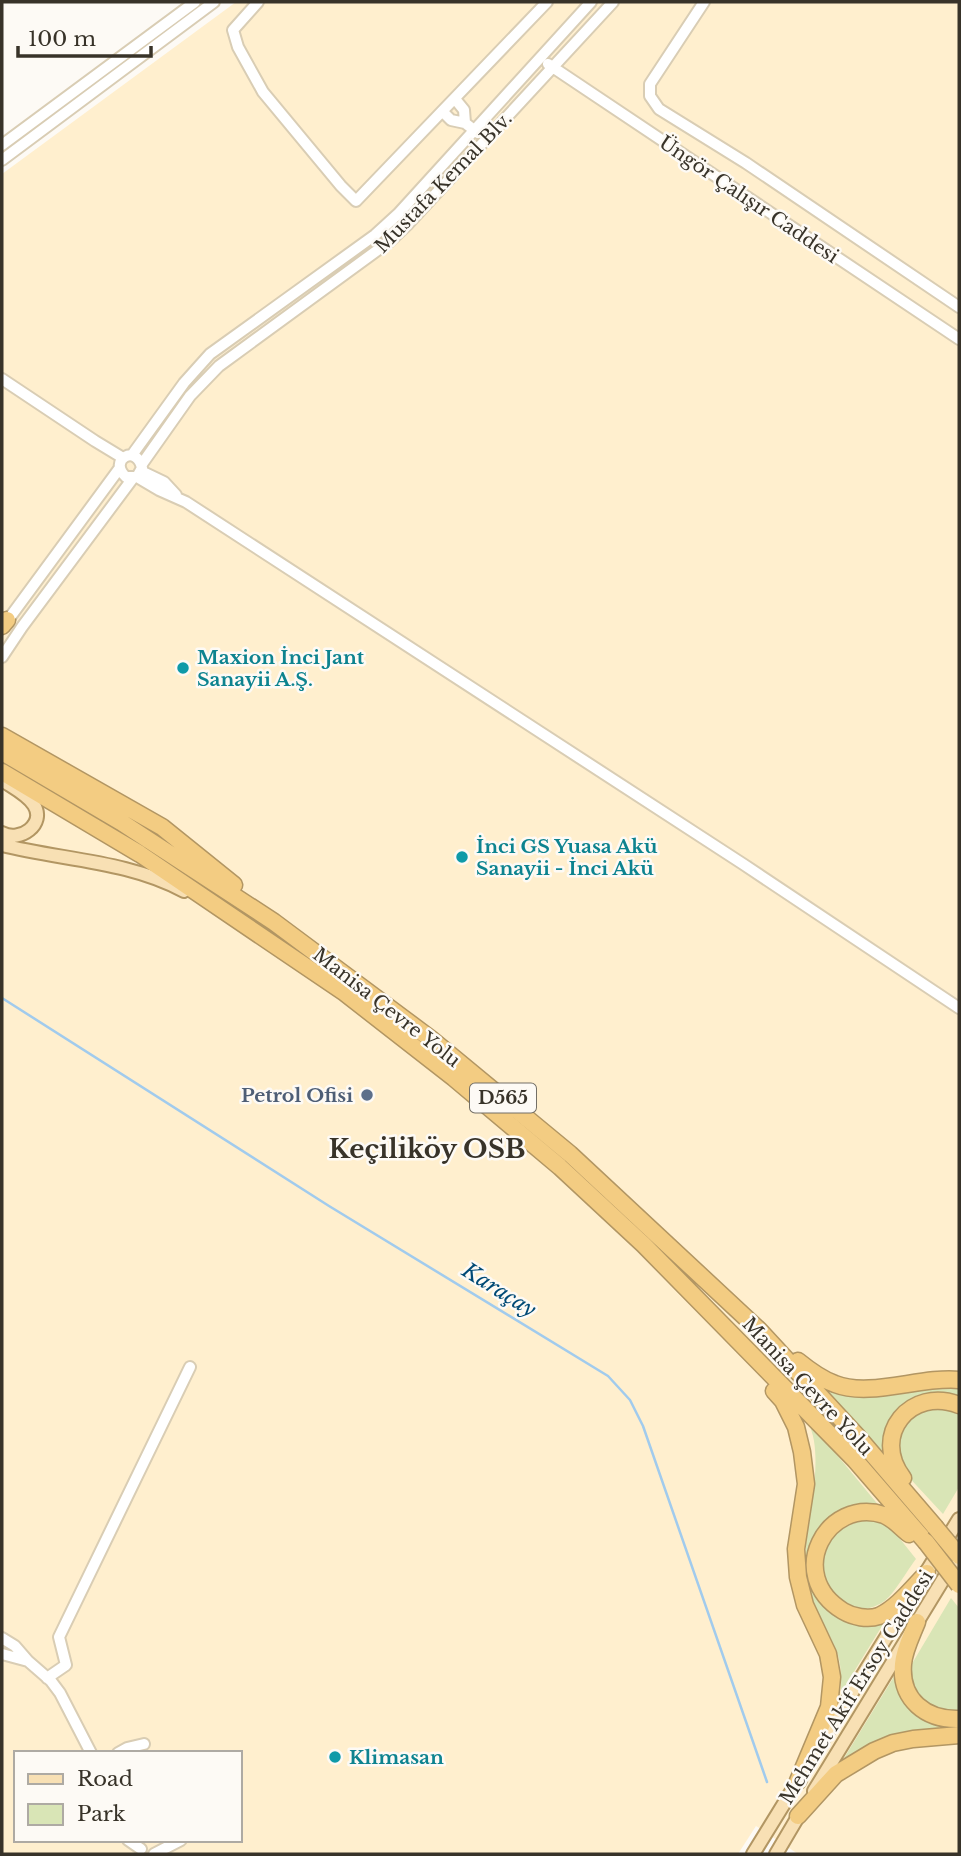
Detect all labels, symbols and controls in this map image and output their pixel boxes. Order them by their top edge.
scale bar [18,14,150,58]
text: 100 m [28,26,96,52]
street label: Mustafa Kemal Blv. [370,107,517,258]
street label: Üngör Çalışır Caddesi [655,131,843,268]
place label: Maxion İnci Jant Sanayii A.Ş. [197,646,365,691]
marker: Maxion İnci Jant Sanayii A.Ş. [175,660,191,676]
place label: İnci GS Yuasa Akü Sanayii - İnci Akü [476,835,658,880]
marker: İnci GS Yuasa Akü Sanayii - İnci Akü [454,849,470,865]
street label: Manisa Çevre Yolu [309,943,465,1072]
place label: Petrol Ofisi [241,1084,353,1107]
road number: D565 [470,1084,536,1112]
marker: Petrol Ofisi [359,1087,375,1103]
district label: Keçiliköy OSB [328,1133,526,1165]
water label: Karaçay [456,1257,541,1323]
street label: Manisa Çevre Yolu [738,1313,878,1460]
street label: Mehmet Akif Ersoy Caddesi [775,1566,938,1808]
place label: Klimasan [349,1746,444,1769]
marker: Klimasan [327,1749,343,1765]
legend [14,1751,242,1842]
text: Road [77,1766,133,1792]
text: Park [77,1801,126,1827]

